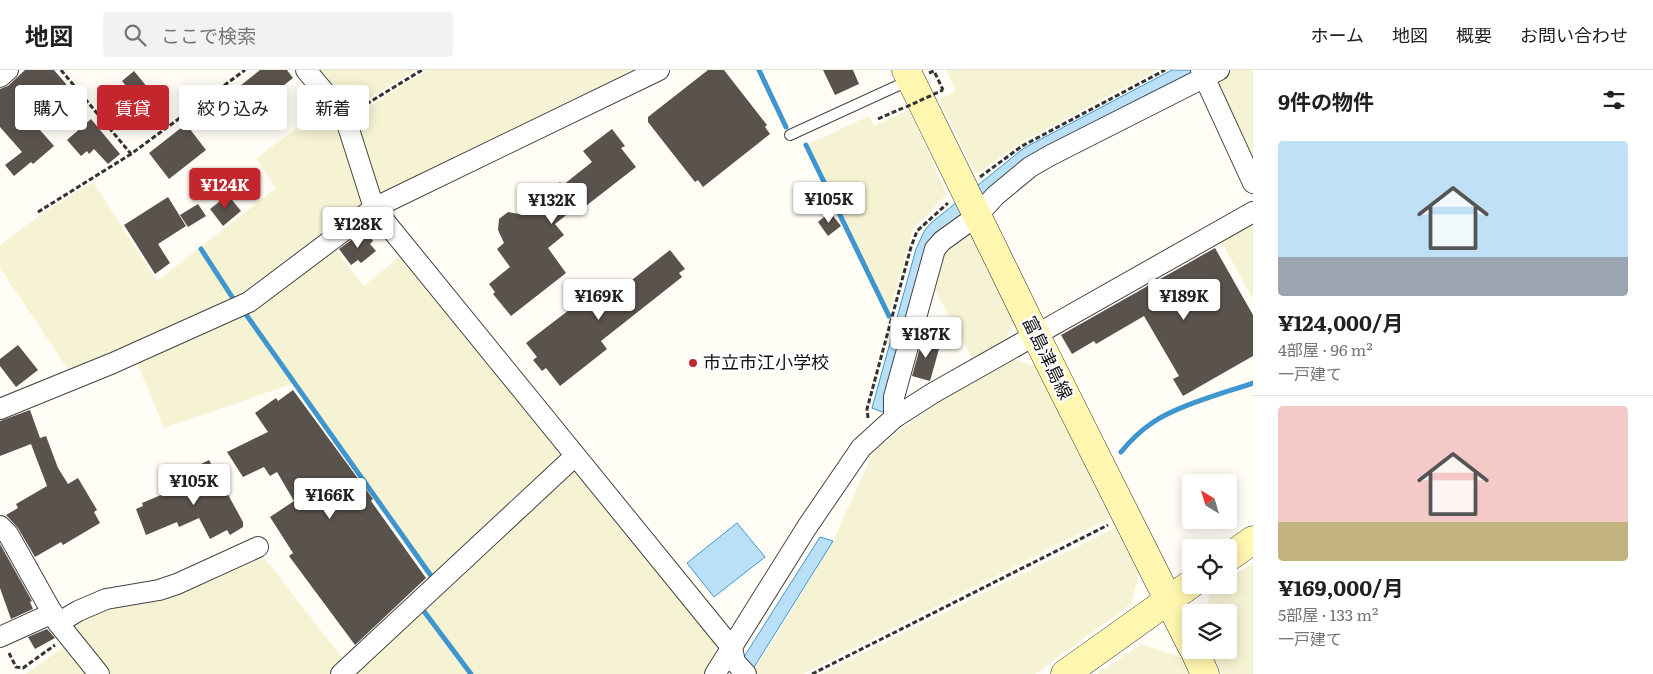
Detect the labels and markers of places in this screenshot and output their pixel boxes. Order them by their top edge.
pin: ¥124K [190,168,260,210]
pin: ¥132K [517,182,587,225]
pin: ¥105K [794,182,864,224]
pin: ¥128K [323,206,393,249]
pin: ¥169K [564,278,634,321]
pin: ¥189K [1149,278,1219,321]
pin: ¥187K [891,316,961,359]
place label: 市立市江小学校 [703,348,829,375]
marker: 市立市江小学校 [687,357,699,369]
pin: ¥105K [159,464,229,506]
pin: ¥166K [295,478,365,520]

